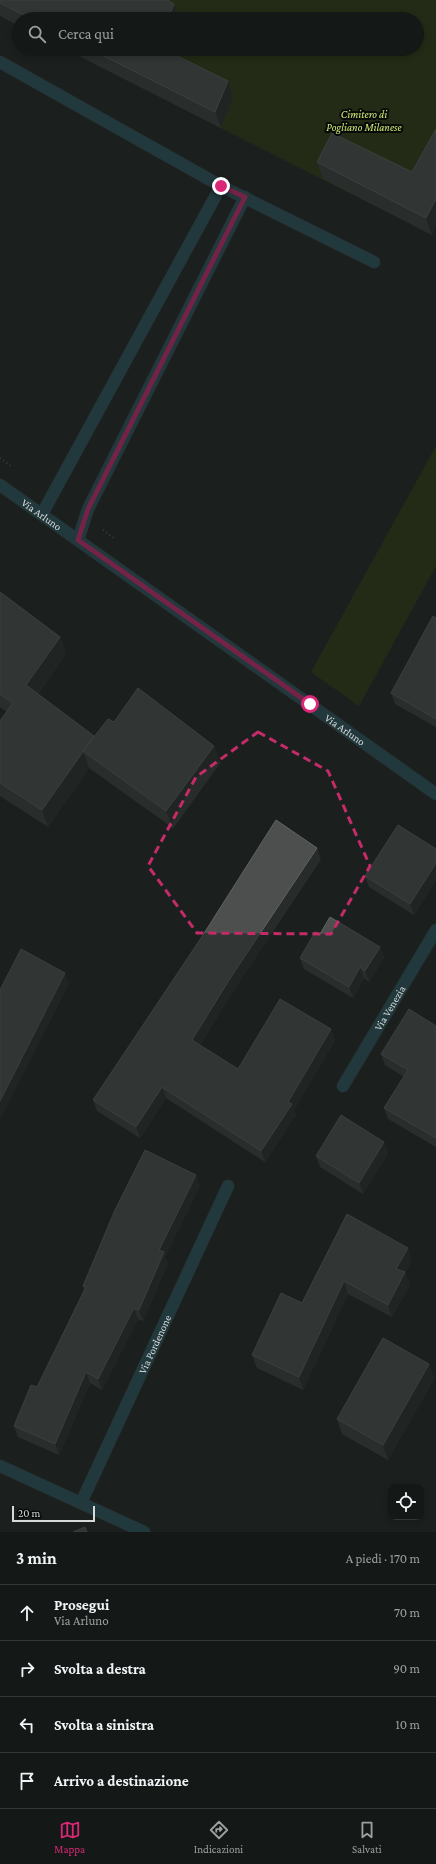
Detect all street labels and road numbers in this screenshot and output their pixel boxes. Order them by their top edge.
street label: Via Arluno [19,496,64,533]
street label: Via Arluno [323,711,368,748]
street label: Via Venezia [372,983,408,1032]
street label: Via Pordenone [136,1313,173,1376]

